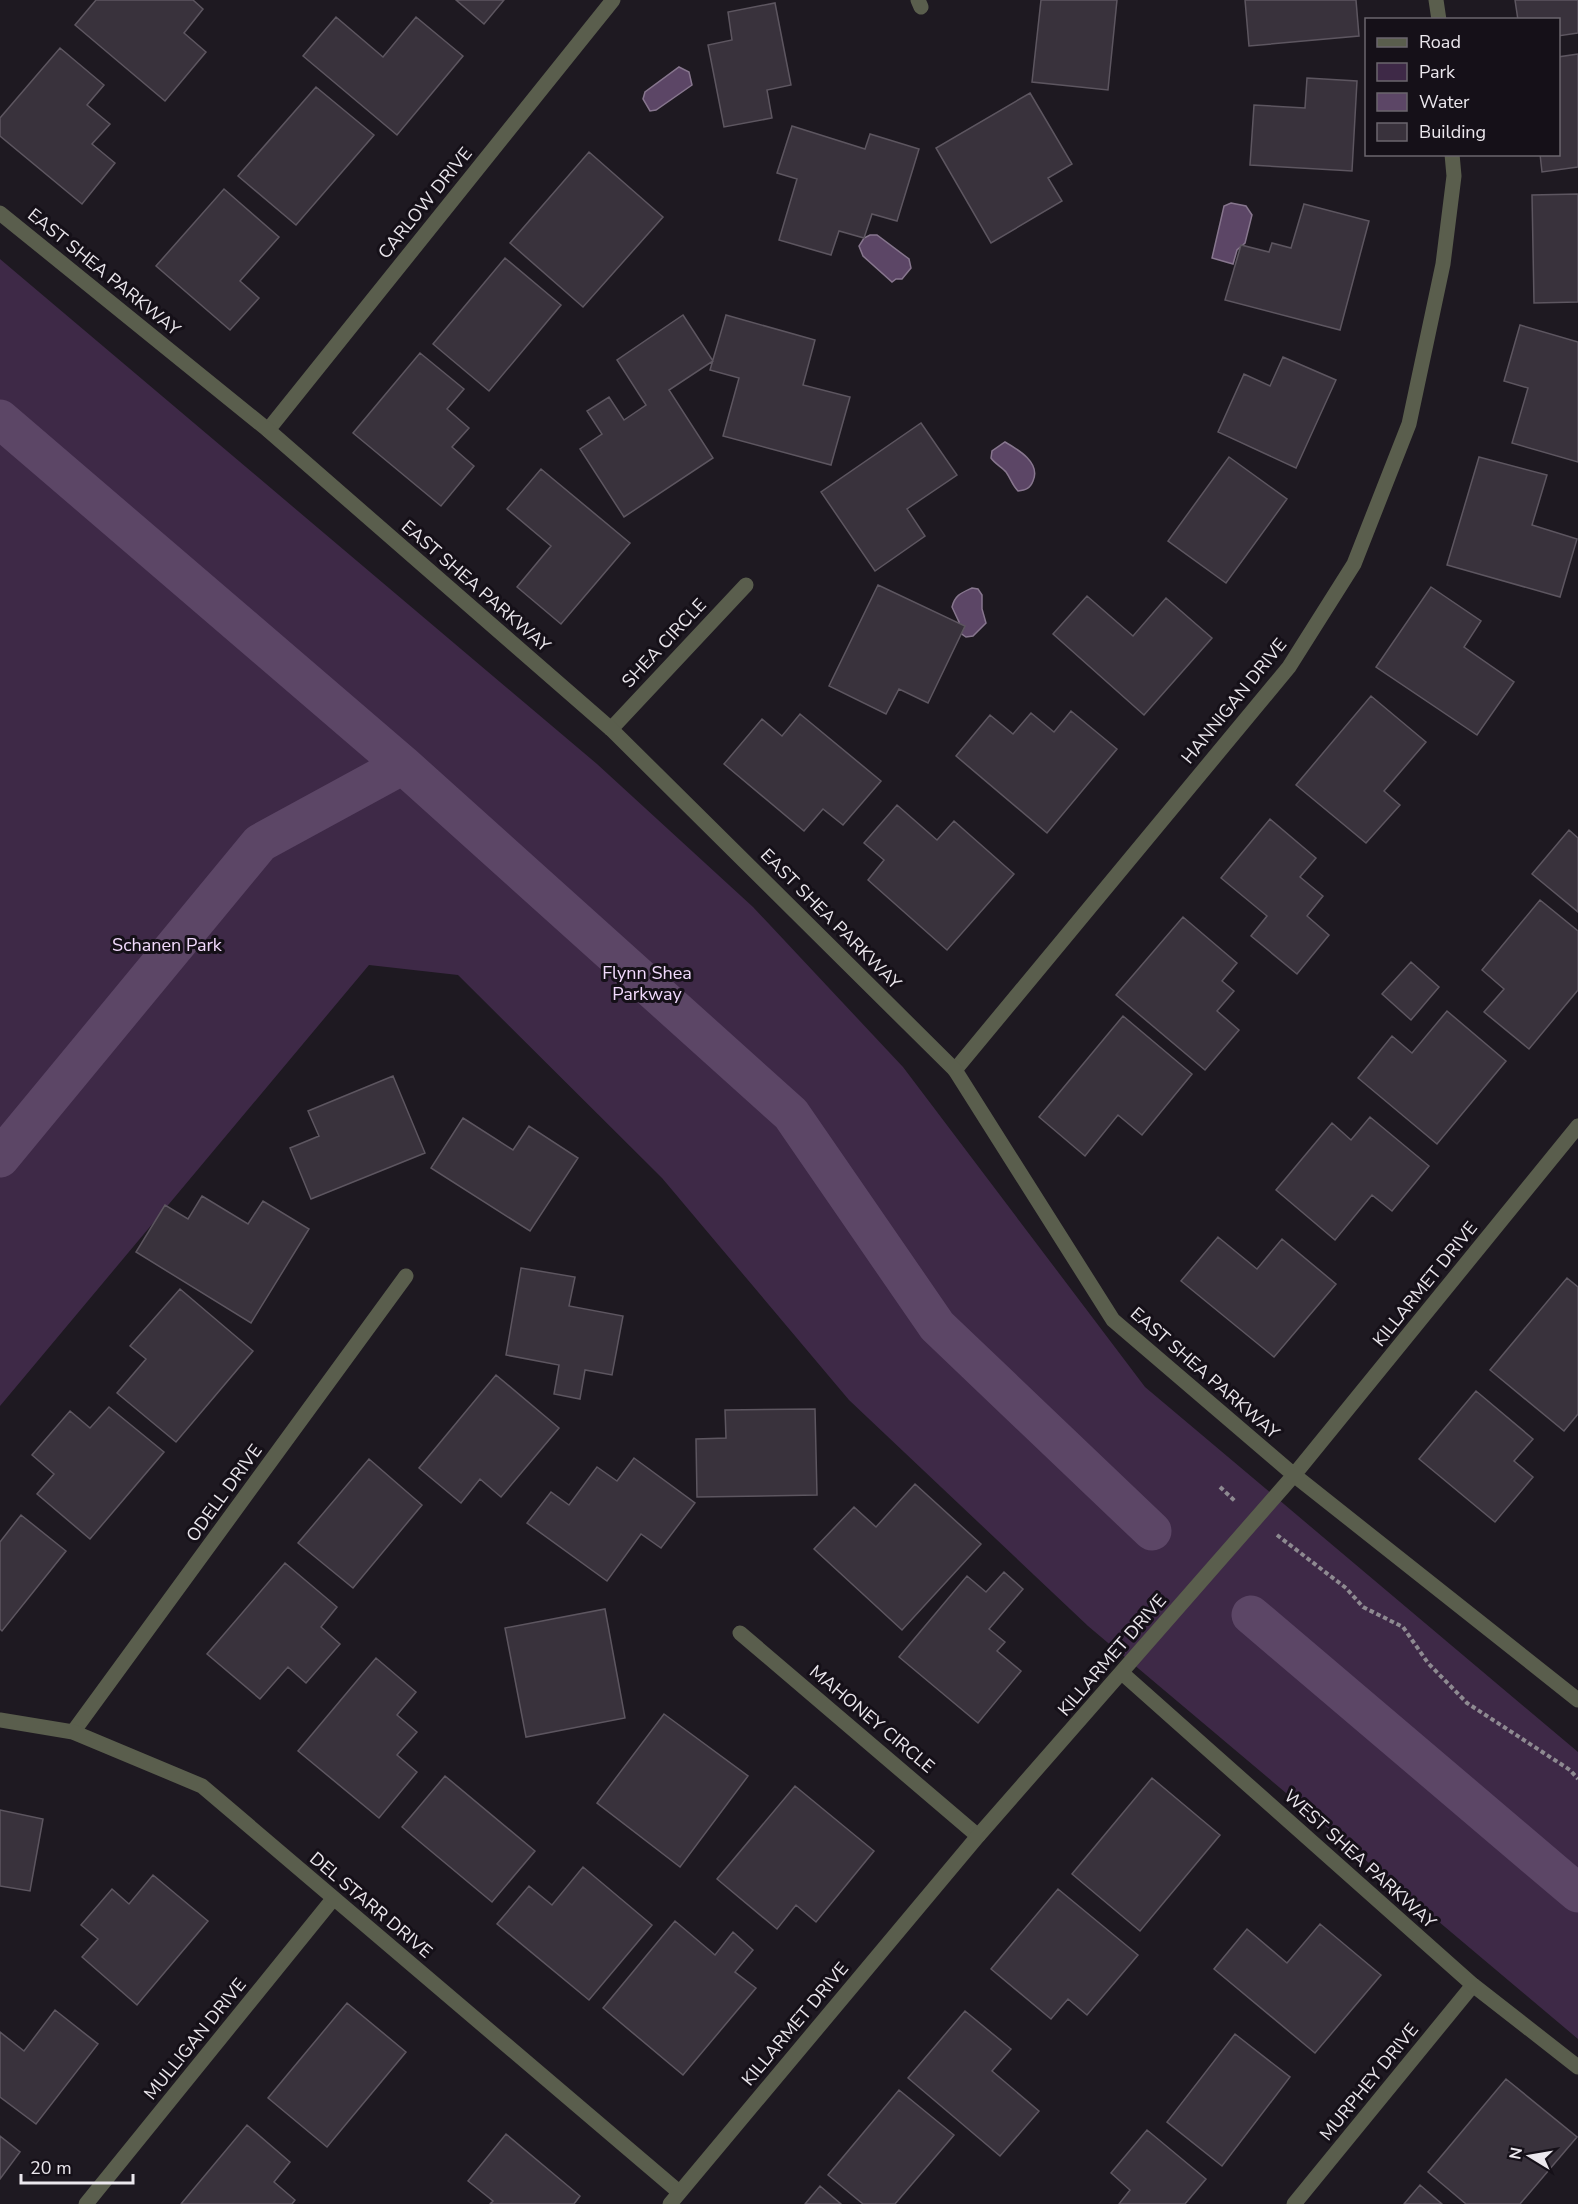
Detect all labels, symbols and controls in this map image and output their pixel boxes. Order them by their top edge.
legend [1365,18,1560,156]
text: Road [1419,30,1461,54]
text: Park [1419,60,1456,84]
text: Water [1419,90,1470,114]
text: Building [1419,120,1486,144]
street label: CARLOW DRIVE [373,142,477,264]
street label: EAST SHEA PARKWAY [23,203,186,341]
street label: EAST SHEA PARKWAY [396,515,556,658]
street label: SHEA CIRCLE [616,593,712,693]
street label: HANNIGAN DRIVE [1176,633,1292,769]
street label: EAST SHEA PARKWAY [755,843,907,995]
park label: Schanen Park [112,933,223,957]
park label: Flynn Shea Parkway [602,961,692,1006]
street label: KILLARMET DRIVE [1367,1217,1483,1351]
street label: EAST SHEA PARKWAY [1125,1302,1285,1445]
street label: ODELL DRIVE [181,1440,267,1546]
street label: KILLARMET DRIVE [1052,1589,1172,1721]
street label: MAHONEY CIRCLE [804,1660,940,1778]
street label: WEST SHEA PARKWAY [1279,1784,1441,1934]
street label: DEL STARR DRIVE [305,1847,437,1963]
street label: KILLARMET DRIVE [736,1957,854,2091]
street label: MULLIGAN DRIVE [139,1973,251,2105]
street label: MURPHEY DRIVE [1314,2018,1424,2146]
north arrow [1500,2126,1560,2186]
text: N [1504,2145,1528,2161]
scale bar [21,2147,134,2185]
text: 20 m [30,2156,72,2180]

